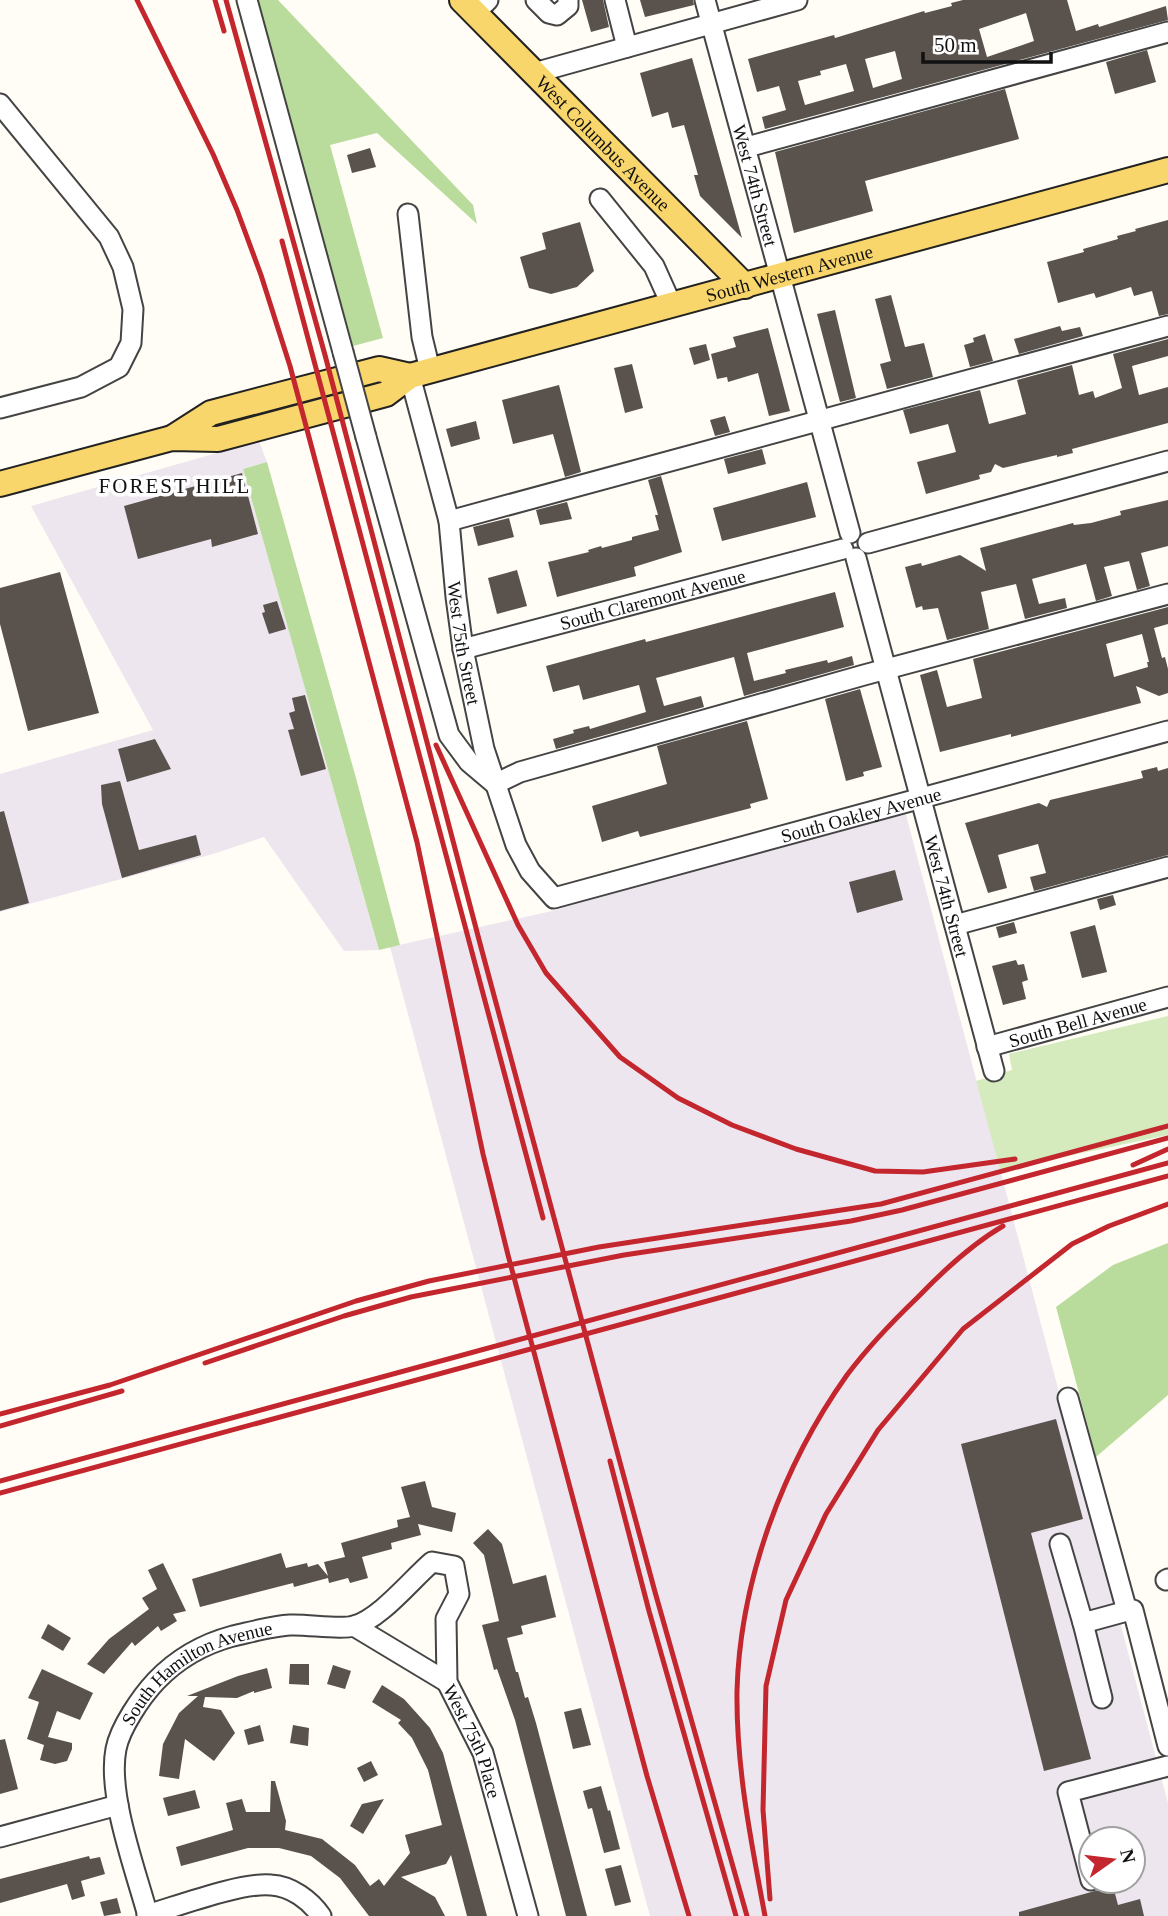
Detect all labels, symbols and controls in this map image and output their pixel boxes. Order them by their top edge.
scale bar [923,21,1051,65]
text: 50 m [934,33,977,57]
street label: West Columbus Avenue [532,71,674,215]
street label: West 74th Street [728,122,782,249]
street label: South Western Avenue [704,241,875,306]
district label: FOREST HILL [99,474,251,498]
street label: South Claremont Avenue [558,565,748,634]
street label: West 75th Street [444,580,485,707]
street label: South Oakley Avenue [778,783,944,847]
street label: West 74th Street [920,833,973,960]
street label: South Bell Avenue [1006,993,1149,1052]
street label: South Hamilton Avenue [117,1617,274,1729]
street label: West 75th Place [439,1681,505,1800]
north arrow [1077,1825,1147,1895]
text: N [1116,1847,1140,1865]

